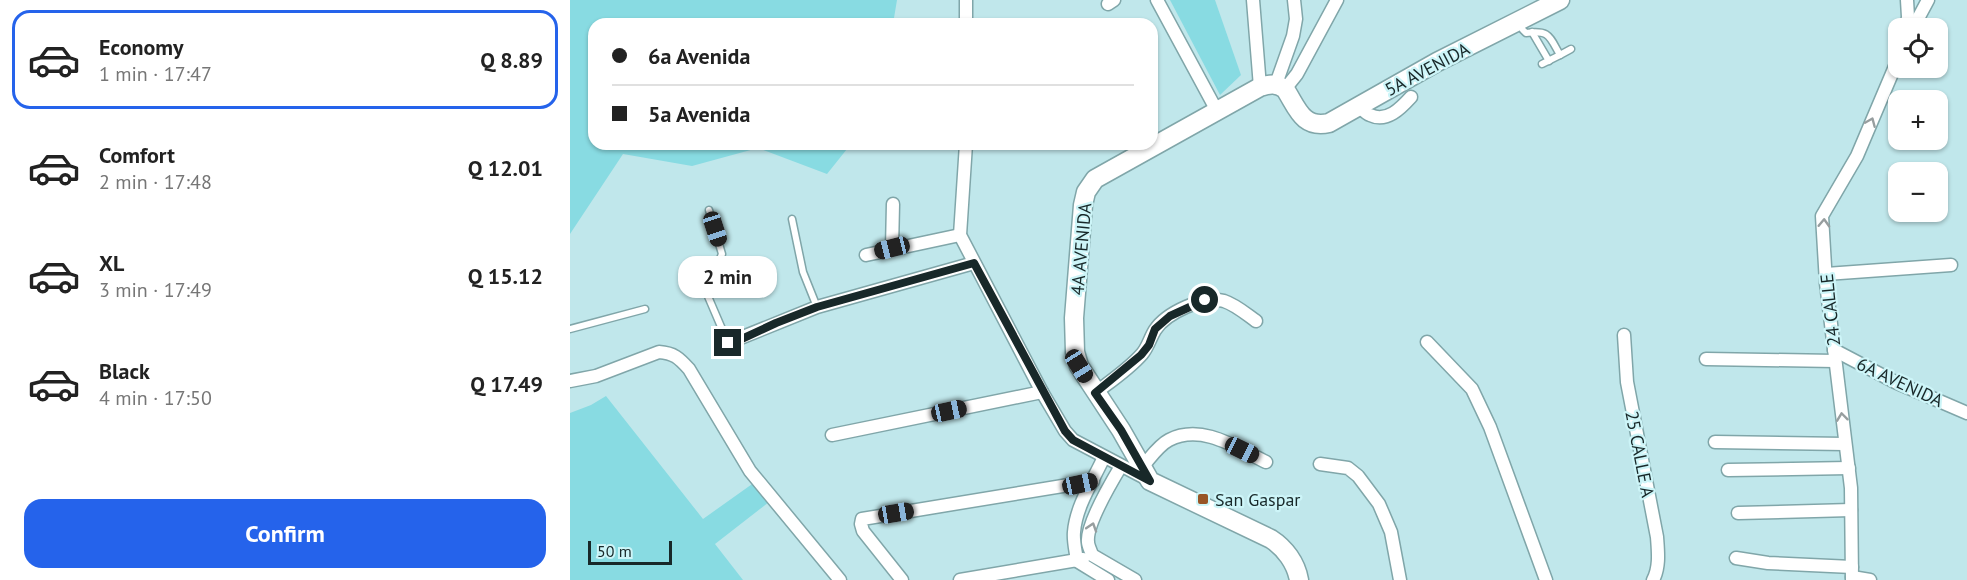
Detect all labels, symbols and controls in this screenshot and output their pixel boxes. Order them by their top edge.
map controls [1888,18,1948,222]
button: locate [1888,18,1948,78]
icon: car [27,33,81,87]
text: Economy [99,33,183,61]
street label: 5A AVENIDA [1381,37,1474,101]
text: 6a Avenida [648,42,750,70]
text: Q 8.89 [480,46,543,74]
text: 1 min · 17:47 [99,61,212,87]
button: + [1888,90,1948,150]
text: 5a Avenida [648,100,750,128]
one-way arrow [1864,118,1876,129]
icon: car [27,141,81,195]
text: Comfort [99,141,175,169]
text: Q 12.01 [468,154,543,182]
button: − [1888,162,1948,222]
text: 2 min · 17:48 [99,169,212,195]
street label: 4A AVENIDA [1066,201,1097,296]
car [701,209,729,249]
one-way arrow [1817,219,1830,228]
car [872,235,912,261]
icon: car [27,249,81,303]
text: XL [99,249,124,277]
callout: 2 min [678,256,777,298]
text: Q 15.12 [468,262,543,290]
text: 2 min [703,264,752,290]
street label: 24 CALLE [1815,272,1845,348]
text: 3 min · 17:49 [99,277,212,303]
route start [1191,286,1218,313]
route end [714,329,741,356]
car [1062,346,1096,386]
street label: 6A AVENIDA [1853,352,1947,412]
icon: car [27,357,81,411]
text: Black [99,357,150,385]
text: Q 17.49 [470,370,543,398]
text: 4 min · 17:50 [99,385,212,411]
car [930,398,968,424]
street label: 25 CALLE A [1620,409,1660,500]
one-way arrow [1836,413,1849,422]
car [1222,434,1262,466]
car [1061,471,1099,497]
place label: San Gaspar [1215,488,1300,511]
marker: San Gaspar [1196,492,1210,506]
button: Confirm [24,499,546,568]
car [877,501,915,525]
one-way arrow [1084,522,1097,532]
scale bar [588,538,672,566]
text: 50 m [597,541,632,561]

